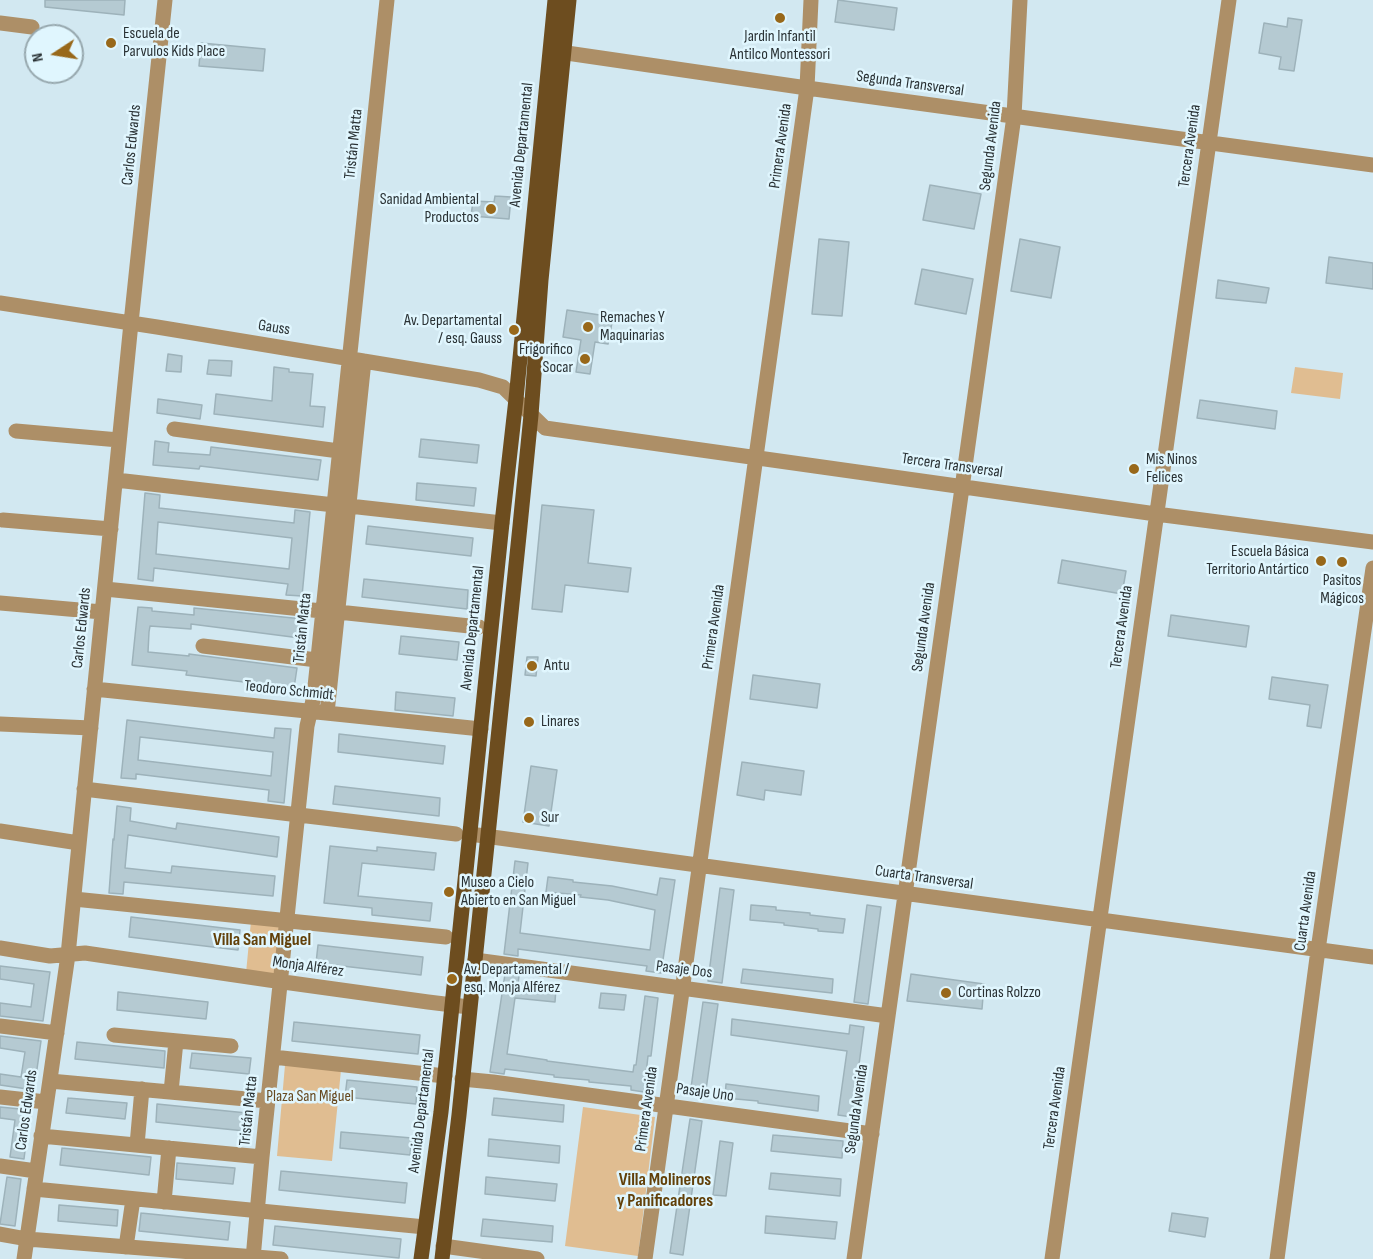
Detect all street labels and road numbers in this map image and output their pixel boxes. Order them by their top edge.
street label: Segunda Transversal [855,67,965,101]
street label: Avenida Departamental [506,82,538,208]
street label: Segunda Avenida [976,100,1006,192]
street label: Primera Avenida [766,102,796,190]
street label: Tercera Avenida [1175,103,1205,189]
street label: Carlos Edwards [118,104,146,186]
street label: Tristán Matta [341,108,367,180]
street label: Gauss [257,316,291,340]
street label: Tercera Transversal [900,449,1004,483]
street label: Avenida Departamental [457,565,489,691]
street label: Segunda Avenida [908,581,940,673]
street label: Primera Avenida [699,583,729,671]
street label: Tercera Avenida [1107,584,1137,670]
street label: Carlos Edwards [68,587,96,669]
street label: Tristán Matta [290,592,316,664]
street label: Teodoro Schmidt [243,677,335,705]
street label: Cuarta Transversal [874,862,974,894]
street label: Cuarta Avenida [1291,870,1321,952]
street label: Monja Alférez [271,952,345,982]
street label: Pasaje Dos [655,957,713,983]
street label: Avenida Departamental [405,1048,439,1174]
street label: Segunda Avenida [841,1063,873,1155]
street label: Primera Avenida [632,1065,662,1153]
street label: Tercera Avenida [1040,1065,1070,1151]
street label: Carlos Edwards [12,1069,42,1151]
street label: Tristán Matta [236,1075,262,1147]
street label: Pasaje Uno [675,1079,735,1107]

